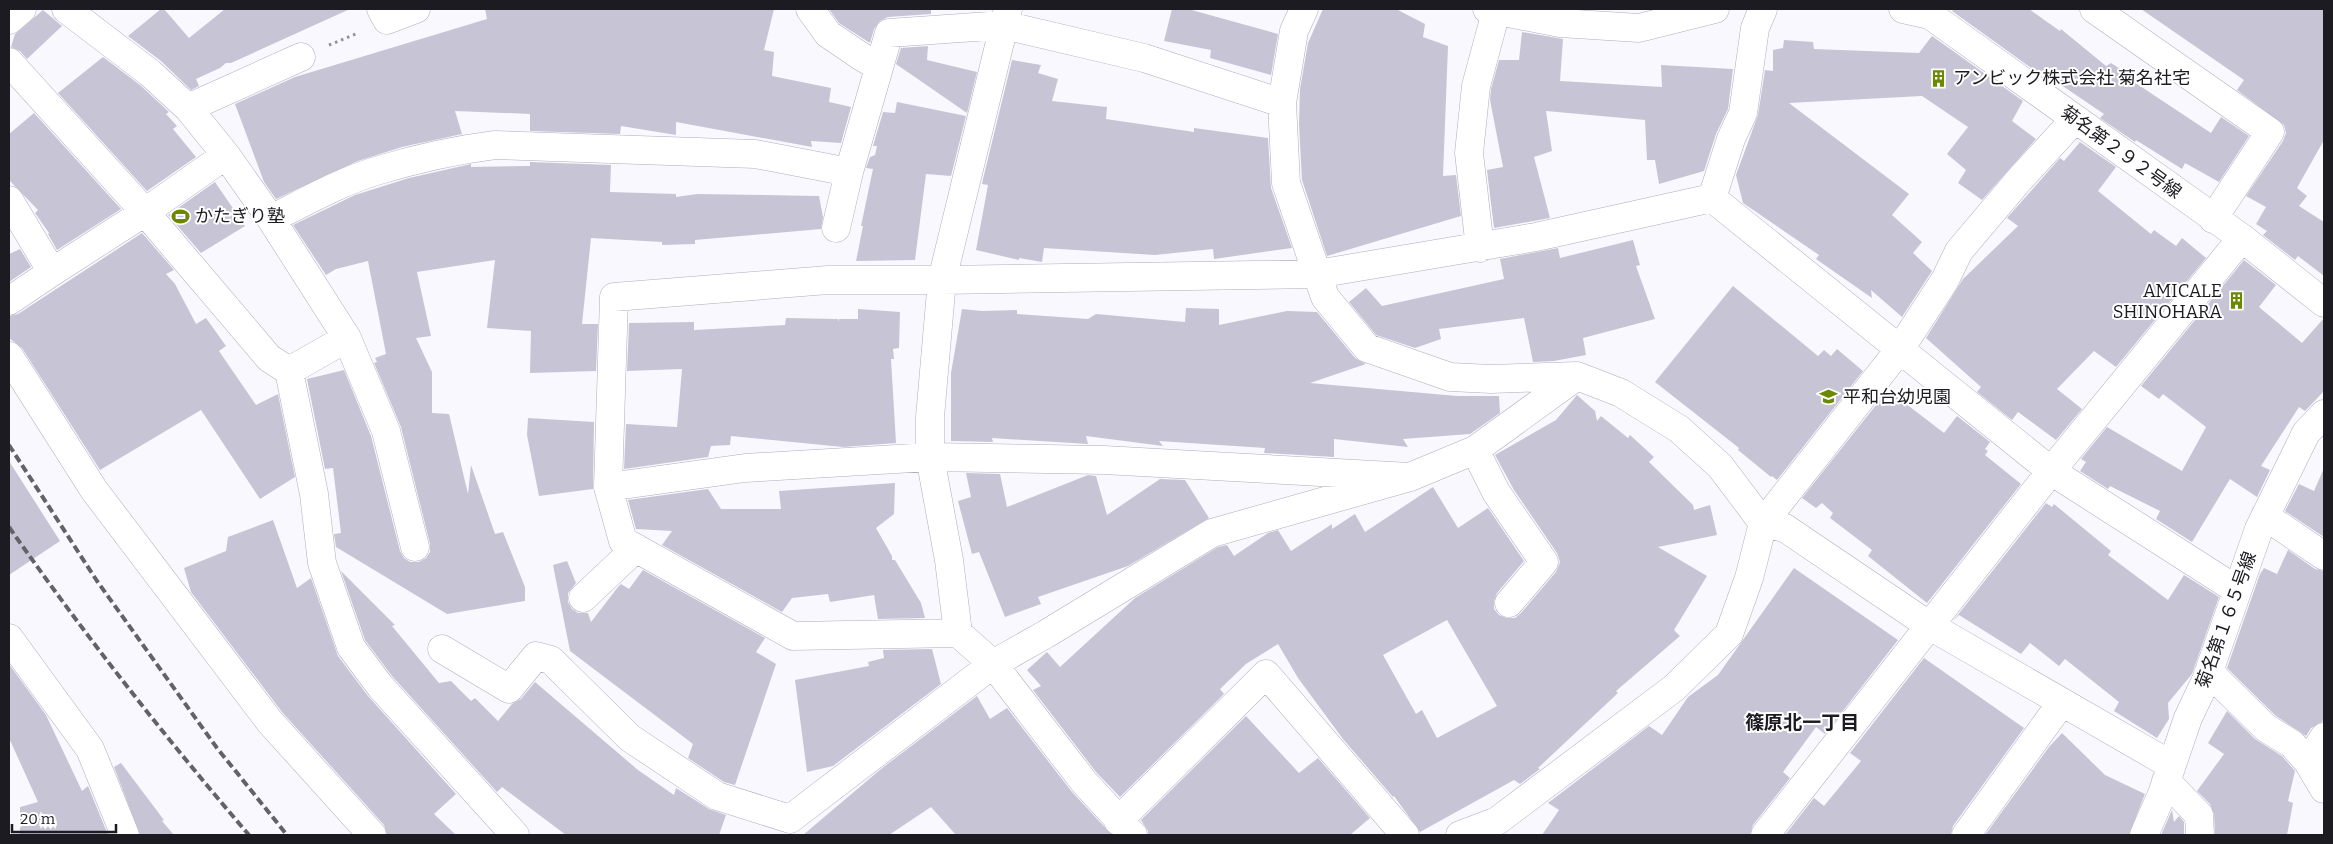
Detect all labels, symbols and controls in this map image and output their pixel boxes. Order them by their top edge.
place label: アンビック株式会社 菊名社宅 [1953,67,2190,89]
building icon: アンビック株式会社 菊名社宅 [1929,68,1949,88]
street label: 菊名第２９２号線 [2056,101,2186,203]
place label: かたぎり塾 [195,205,285,227]
sports icon: かたぎり塾 [171,206,191,226]
place label: AMICALE SHINOHARA [2113,280,2222,323]
building icon: AMICALE SHINOHARA [2226,291,2246,311]
place label: 平和台幼児園 [1843,386,1951,408]
school or university icon: 平和台幼児園 [1819,387,1839,407]
street label: 菊名第１６５号線 [2191,549,2261,691]
district label: 篠原北一丁目 [1745,711,1859,734]
scale bar [12,802,116,834]
text: 20 m [20,810,56,828]

